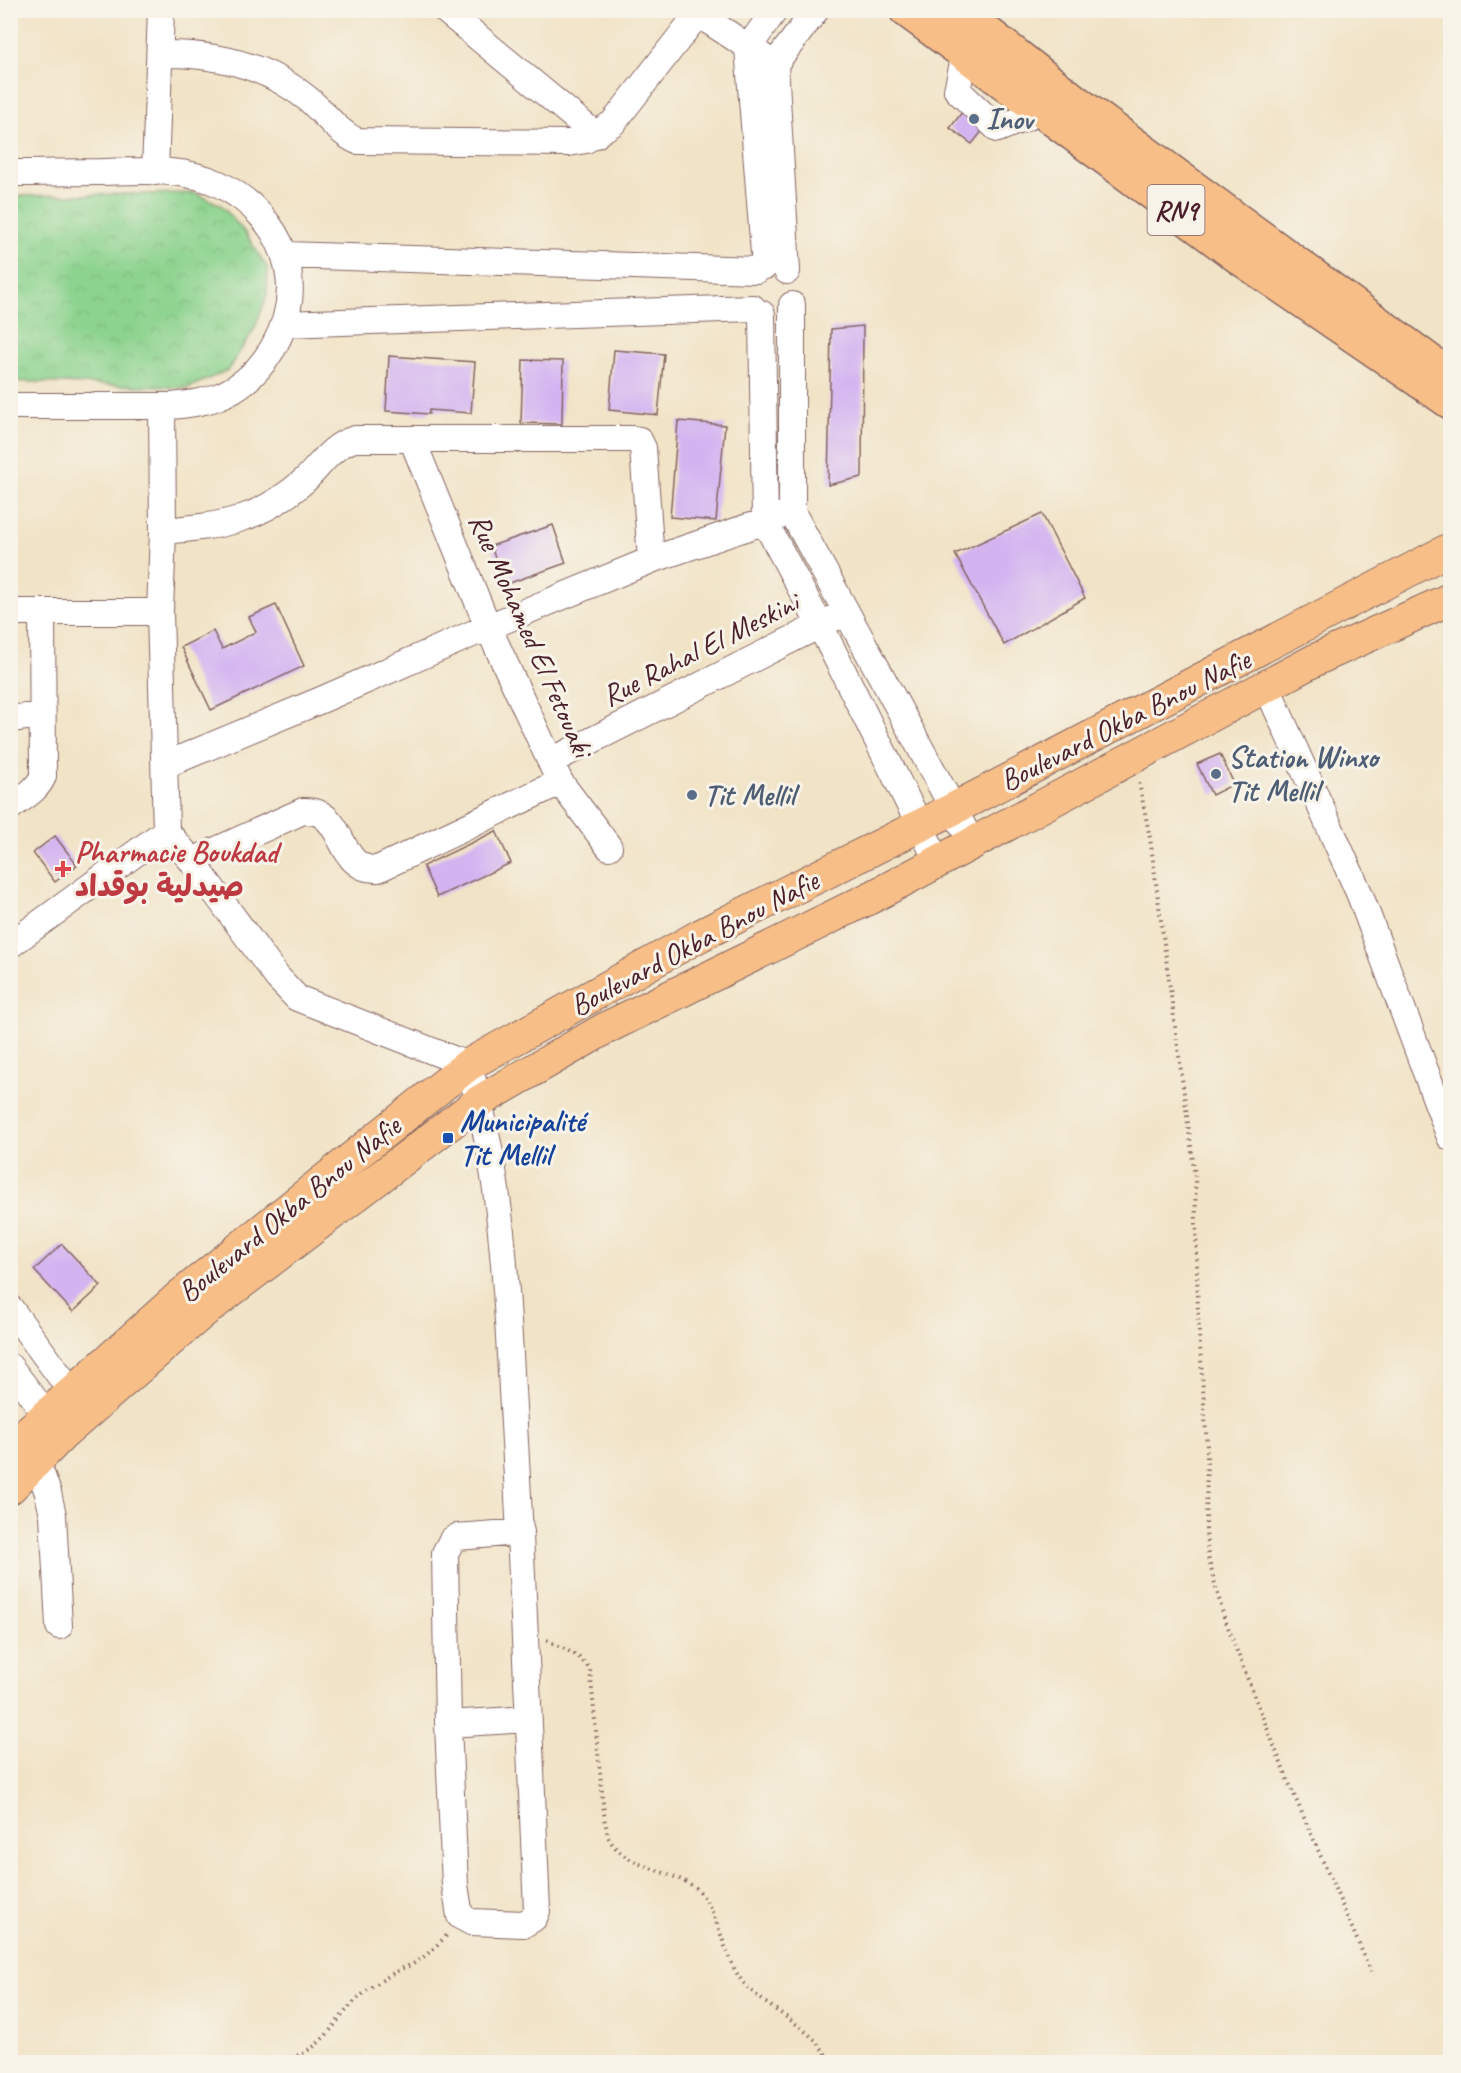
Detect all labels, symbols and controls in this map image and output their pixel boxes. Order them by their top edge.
place label: Inov [986,100,1036,138]
marker: Inov [967,112,981,126]
road number: RN9 [1148,185,1204,235]
street label: Rue Mohamed El Fetouaki [460,508,603,766]
street label: Rue Rahal El Meskini [595,582,808,715]
street label: Boulevard Okba Bnou Nafie [993,639,1259,800]
place label: Station Winxo Tit Mellil [1228,738,1381,810]
marker: Station Winxo Tit Mellil [1209,767,1223,781]
place label: Tit Mellil [704,776,800,814]
marker: Tit Mellil [685,788,699,802]
place label: Pharmacie Boukdad صيدلية بوقداد [75,833,282,905]
street label: Boulevard Okba Bnou Nafie [563,860,827,1025]
marker: Pharmacie Boukdad صيدلية بوقداد [56,862,70,876]
place label: Municipalité Tit Mellil [460,1102,589,1174]
street label: Boulevard Okba Bnou Nafie [170,1106,410,1311]
marker: Municipalité Tit Mellil [441,1131,455,1145]

